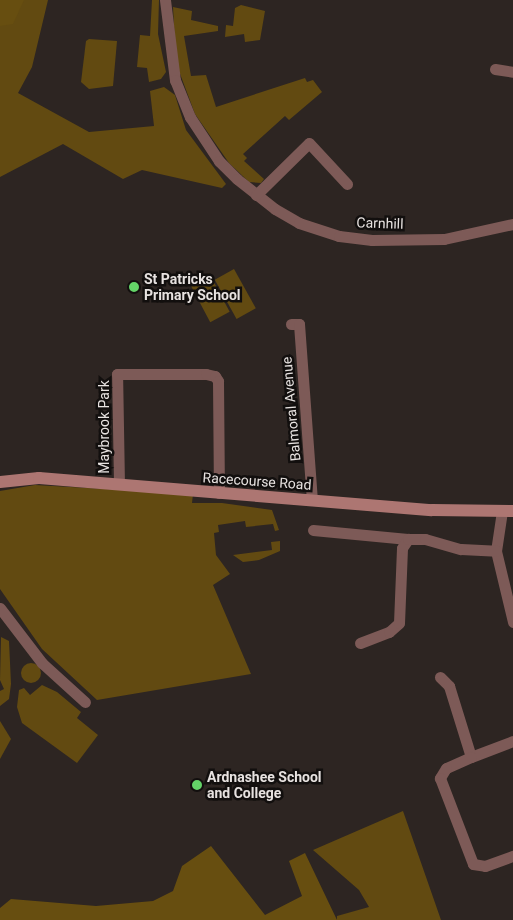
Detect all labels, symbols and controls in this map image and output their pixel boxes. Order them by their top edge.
street label: Carnhill [356,214,404,232]
place label: St Patricks Primary School [144,271,241,304]
marker: St Patricks Primary School [128,281,140,293]
street label: Balmoral Avenue [278,356,304,462]
street label: Maybrook Park [96,380,112,474]
street label: Racecourse Road [202,469,312,493]
place label: Ardnashee School and College [207,769,322,802]
marker: Ardnashee School and College [191,779,203,791]

